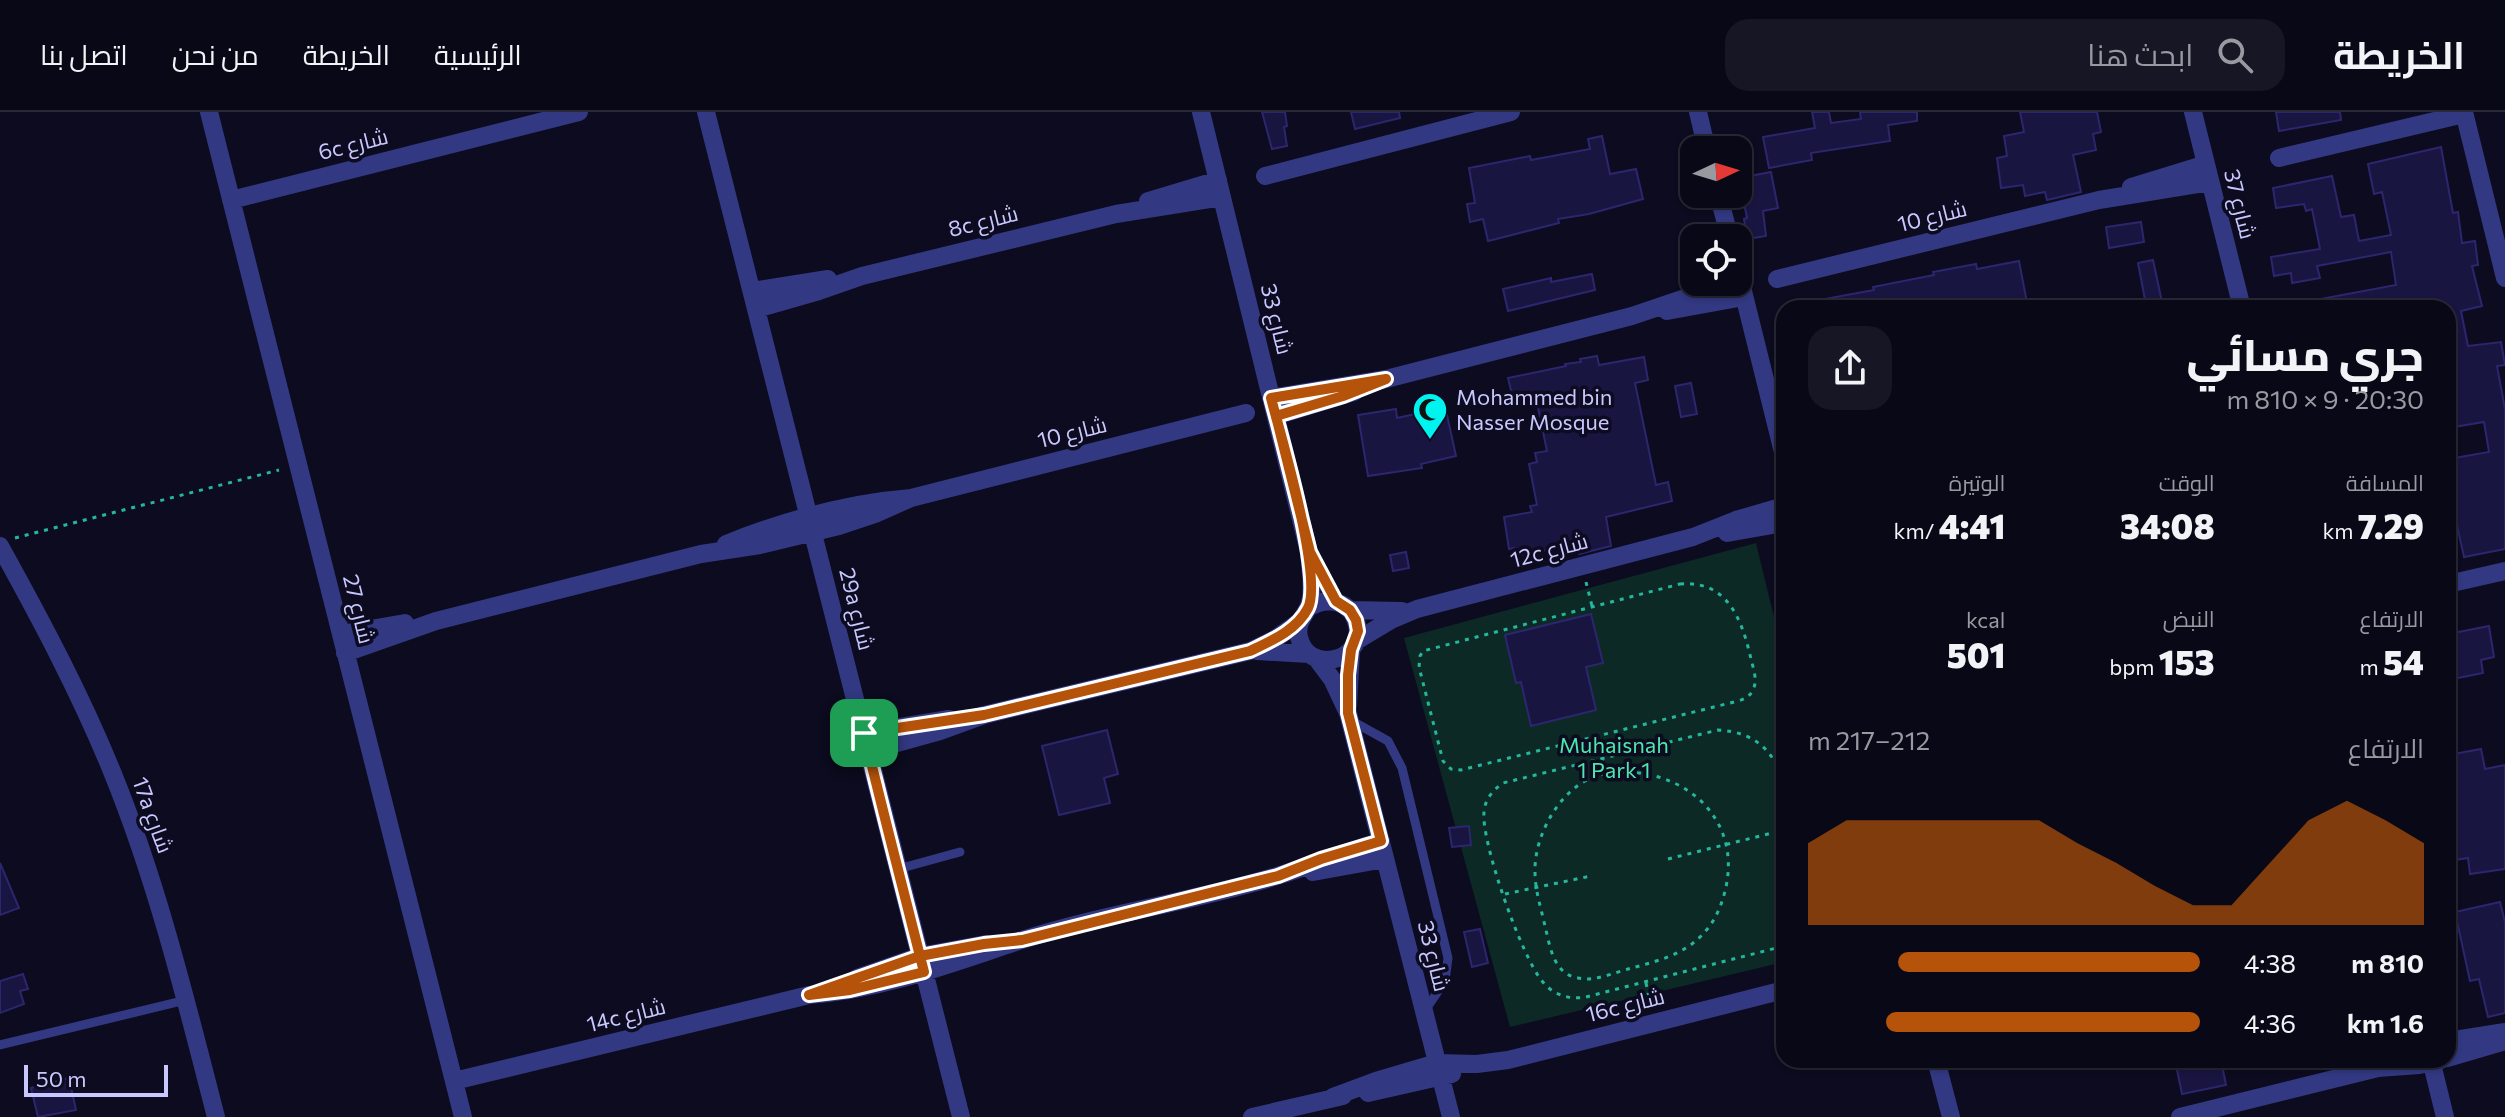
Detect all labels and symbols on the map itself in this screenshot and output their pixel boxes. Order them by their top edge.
street label: 6c شارع [315,122,391,167]
north arrow [1680,136,1752,208]
street label: شارع 37 [2217,166,2262,242]
street label: شارع 10 [1894,194,1970,239]
street label: 8c شارع [945,199,1021,244]
street label: شارع 33 [1254,281,1299,357]
place label: Mohammed bin Nasser Mosque [1456,383,1612,435]
mosque icon: Mohammed bin Nasser Mosque [1411,391,1449,441]
street label: شارع 10 [1034,410,1110,455]
street label: 12c شارع [1507,526,1591,575]
street label: 29a شارع [832,565,881,653]
street label: شارع 27 [336,571,381,647]
pin [830,699,898,767]
park label: Muhaisnah 1 Park 1 [1559,731,1669,783]
street label: 17a شارع [125,773,180,857]
street label: شارع 33 [1411,918,1456,994]
street label: 16c شارع [1583,982,1668,1029]
street label: 14c شارع [584,992,669,1039]
scale bar [24,1061,168,1097]

